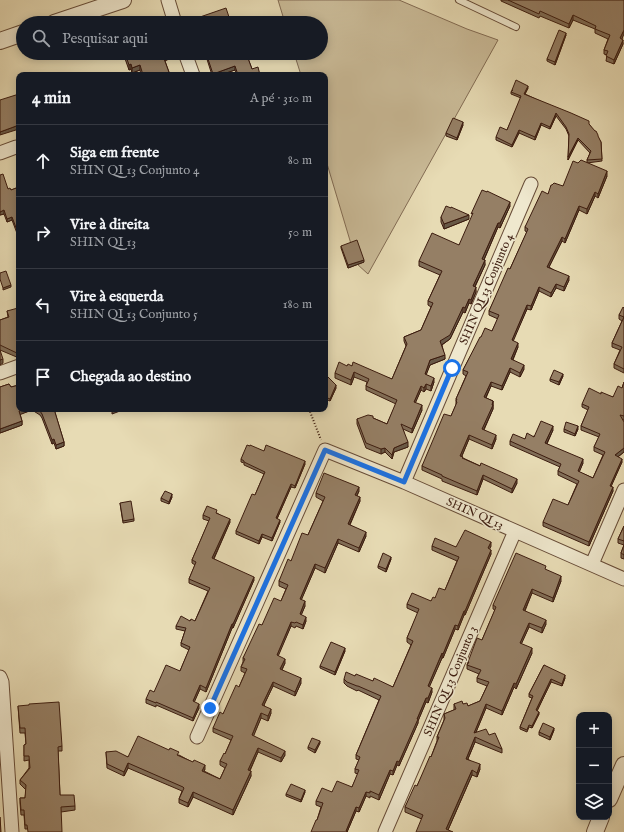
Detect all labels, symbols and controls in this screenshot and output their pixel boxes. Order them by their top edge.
search box [16,16,328,60]
icon: search [30,27,52,49]
text: Pesquisar aqui [62,29,148,48]
text: 4 min [32,88,71,109]
text: A pé · 310 m [250,90,312,107]
text: Siga em frente [70,143,159,162]
icon: ahead [32,150,54,172]
text: 80 m [288,152,312,169]
text: SHIN QI 13 Conjunto 4 [70,162,199,179]
text: Vire à direita [70,215,149,234]
icon: right [32,222,54,244]
text: 50 m [288,224,312,241]
street label: SHIN QI 13 Conjunto 4 [456,231,517,347]
text: SHIN QI 13 [70,234,136,251]
text: Vire à esquerda [70,287,163,306]
icon: left [32,294,54,316]
text: 180 m [283,296,312,313]
text: SHIN QI 13 Conjunto 5 [70,306,198,323]
route start [443,359,461,377]
icon: arrive [32,366,54,388]
text: Chegada ao destino [70,367,191,386]
street label: SHIN QI 13 [444,494,506,533]
street label: SHIN QI 13 Conjunto 3 [420,624,480,738]
route end [201,699,219,717]
map controls [576,712,612,820]
button: + [576,712,612,748]
button: − [576,748,612,784]
button: layers [576,784,612,820]

